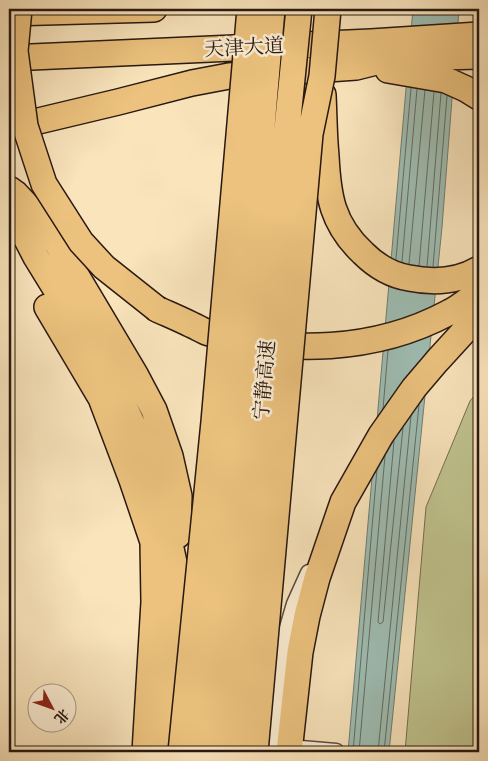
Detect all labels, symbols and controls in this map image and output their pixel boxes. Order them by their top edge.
street label: 天津大道 [203,33,285,61]
street label: 宁静高速 [249,339,279,421]
north arrow [28,684,78,734]
text: 北 [50,705,72,727]

